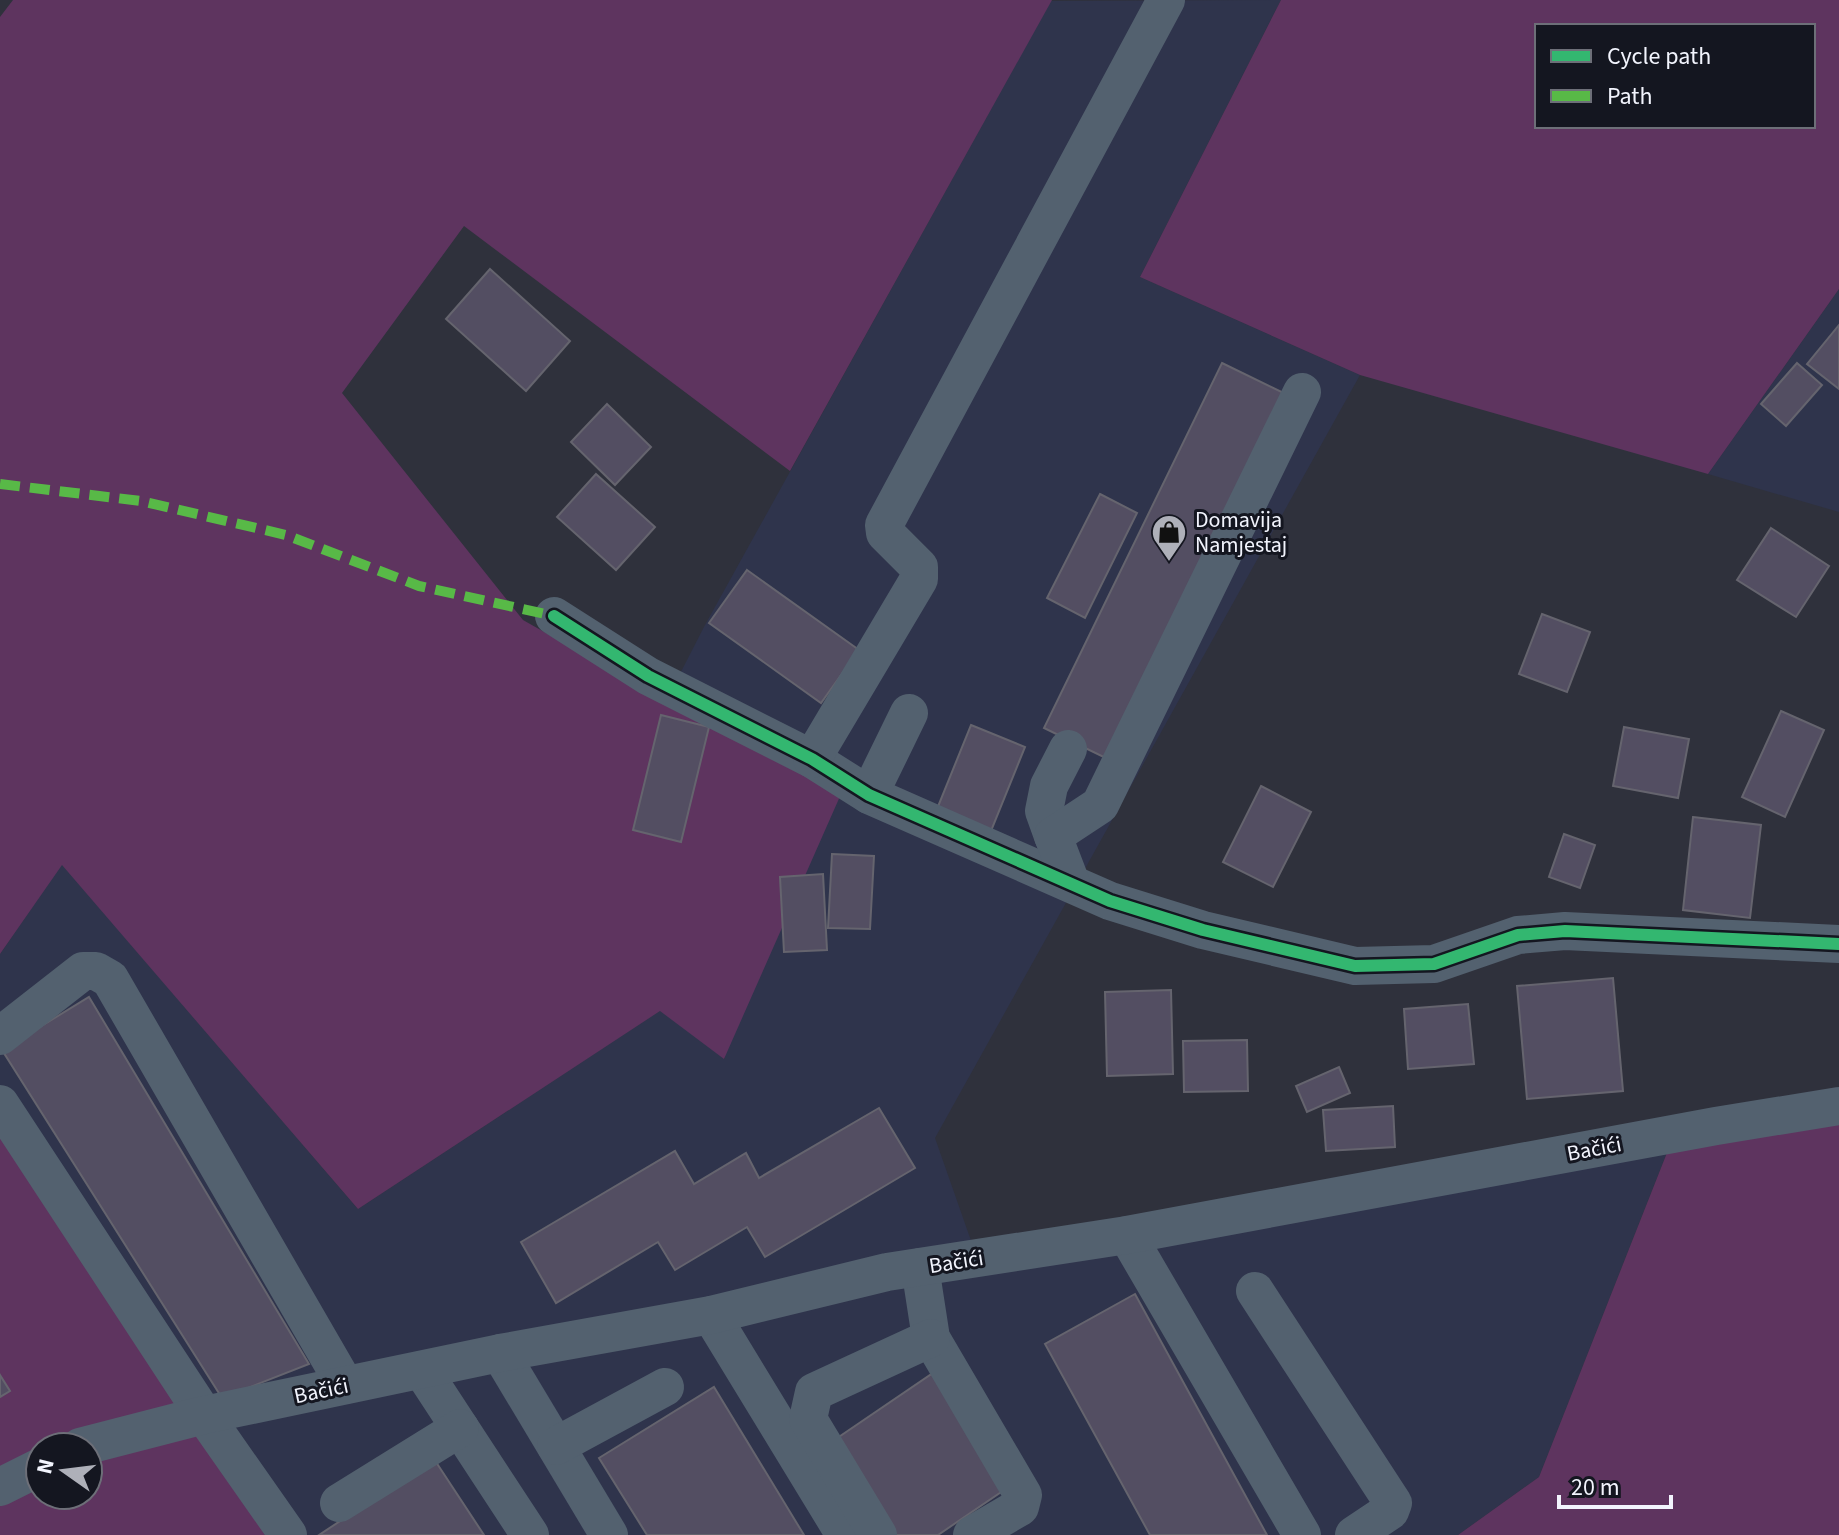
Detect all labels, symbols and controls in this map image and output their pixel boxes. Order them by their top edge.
legend [1535,24,1815,128]
text: Cycle path [1607,39,1711,74]
text: Path [1607,79,1653,114]
place label: Domavija Namjestaj [1195,504,1287,561]
shop icon: Domavija Namjestaj [1150,513,1188,563]
street label: Bačići [1564,1128,1624,1170]
street label: Bačići [927,1242,986,1282]
street label: Bačići [291,1370,351,1412]
north arrow [24,1431,104,1511]
text: N [28,1455,63,1477]
scale bar [1559,1459,1671,1509]
text: 20 m [1571,1470,1620,1505]

